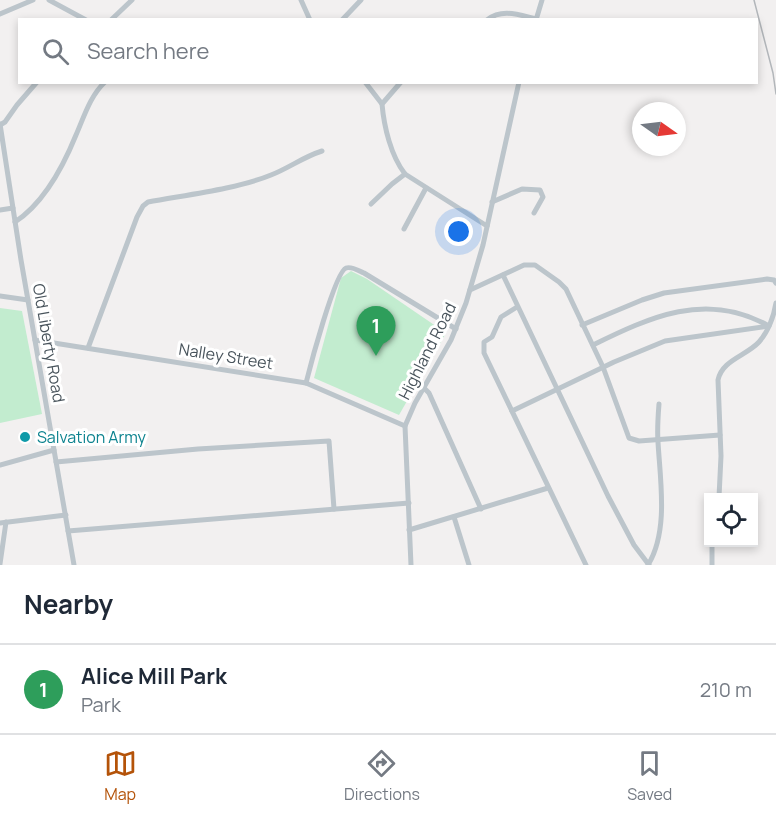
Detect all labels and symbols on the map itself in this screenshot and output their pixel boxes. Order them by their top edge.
north arrow [632,102,686,156]
your location [444,217,473,246]
street label: Old Liberty Road [28,282,70,404]
street label: Highland Road [393,299,461,403]
pin: 1 [356,306,395,356]
street label: Nalley Street [177,338,275,374]
place label: Salvation Army [37,426,146,448]
marker: Salvation Army [18,430,32,444]

